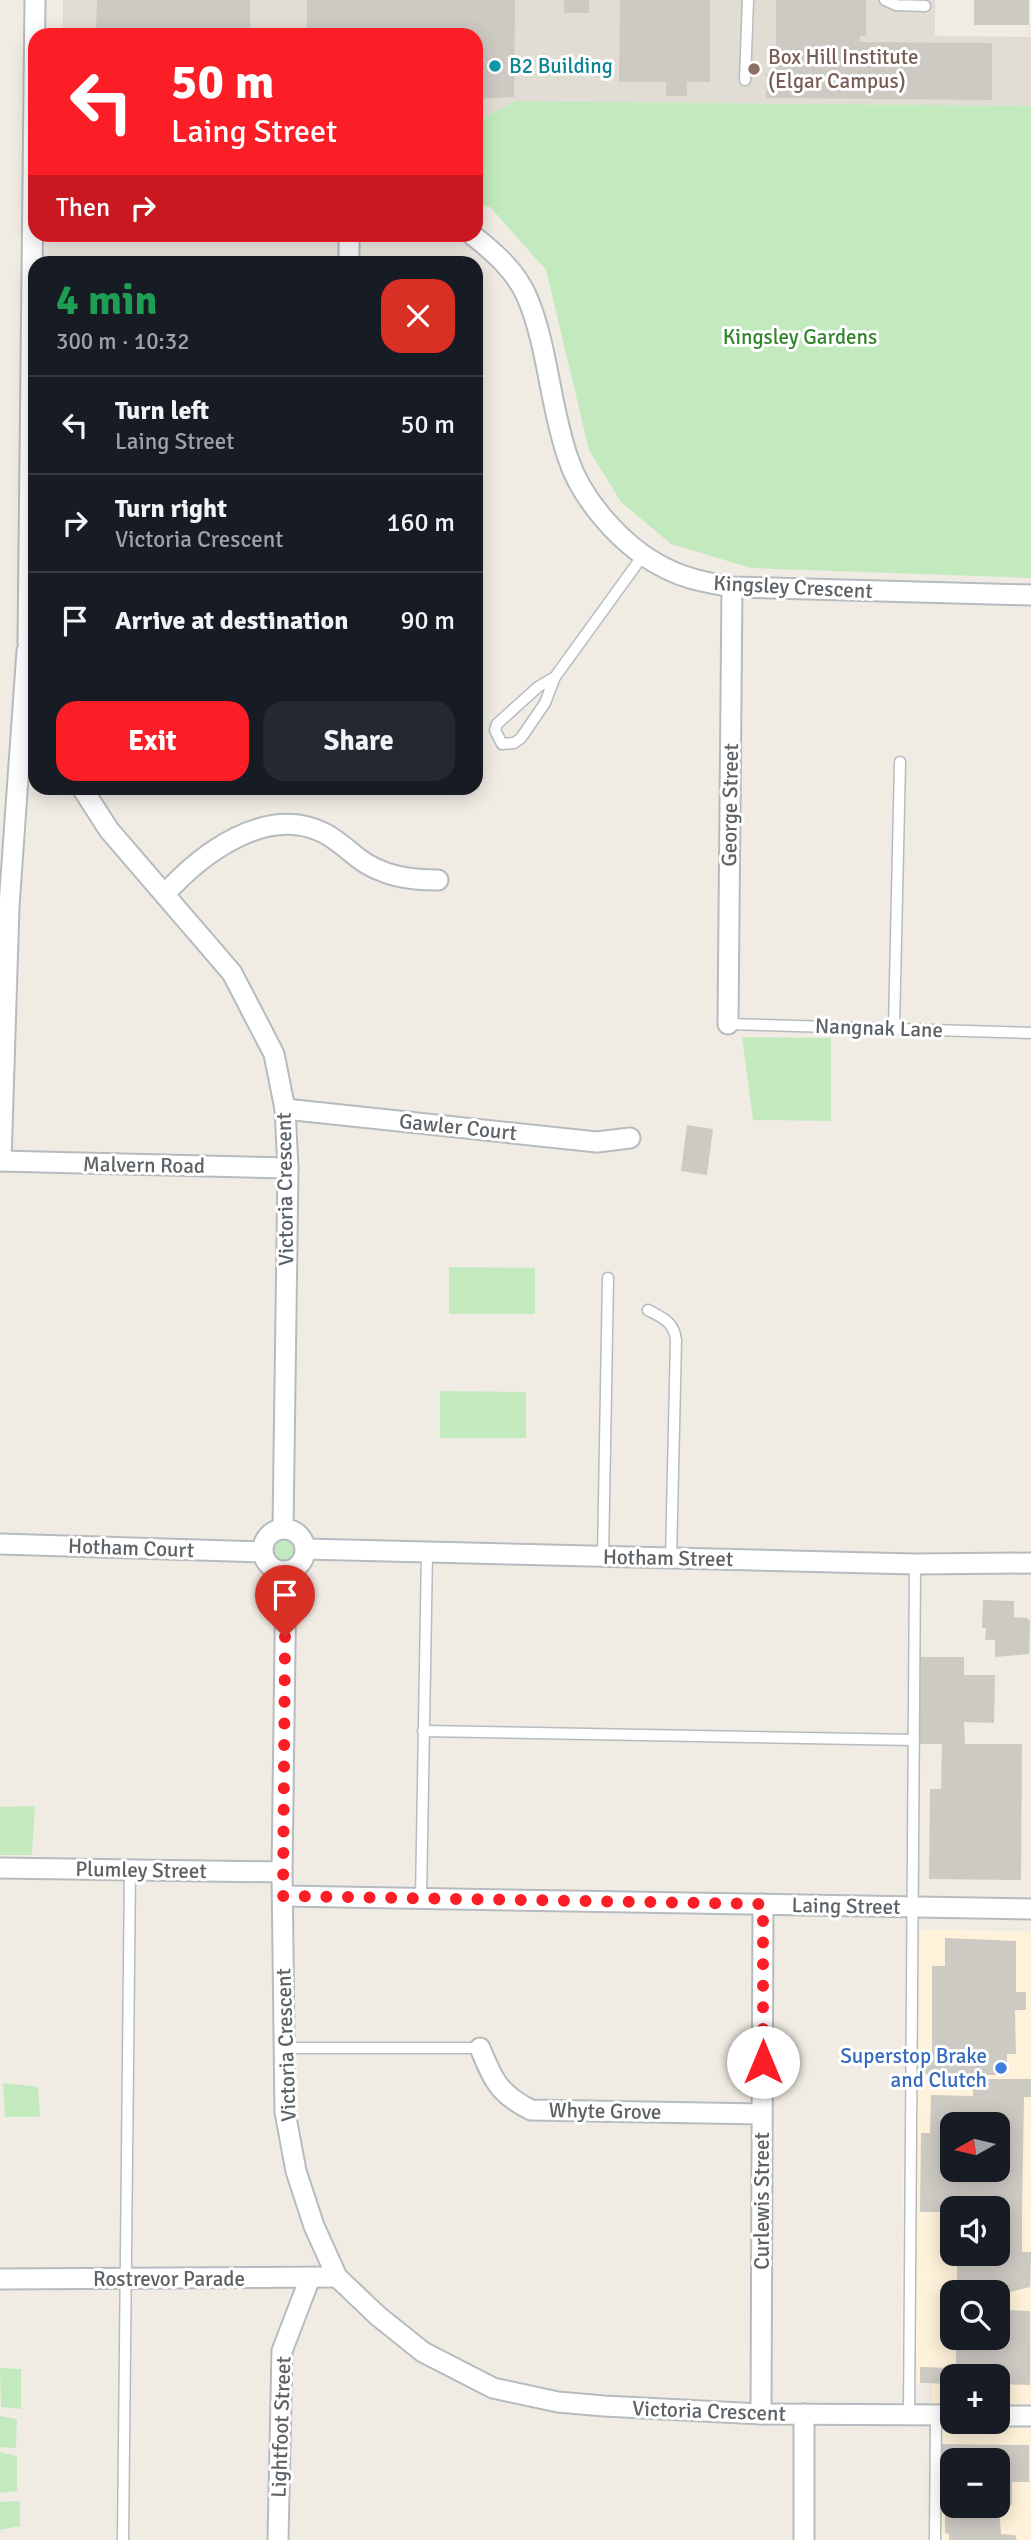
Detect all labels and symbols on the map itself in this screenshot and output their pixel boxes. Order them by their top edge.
place label: Box Hill Institute (Elgar Campus) [768,44,919,94]
place label: B2 Building [509,53,613,79]
marker: B2 Building [487,58,503,74]
marker: Box Hill Institute (Elgar Campus) [746,61,762,77]
park label: Kingsley Gardens [723,324,877,350]
street label: Kingsley Crescent [713,570,873,604]
street label: George Street [716,743,744,867]
street label: Nangnak Lane [815,1013,943,1043]
street label: Gawler Court [398,1108,518,1146]
street label: Victoria Crescent [271,1112,299,1266]
street label: Malvern Road [83,1151,205,1179]
street label: Hotham Court [68,1533,194,1563]
street label: Hotham Street [603,1544,733,1572]
pin [255,1565,315,1637]
street label: Plumley Street [75,1856,207,1884]
street label: Laing Street [791,1892,901,1920]
street label: Victoria Crescent [270,1968,302,2122]
position arrow [726,2025,800,2099]
place label: Superstop Brake and Clutch [840,2043,987,2093]
marker: Superstop Brake and Clutch [993,2060,1009,2076]
street label: Whyte Grove [548,2097,662,2125]
north arrow [940,2112,1010,2182]
street label: Curlewis Street [749,2132,775,2270]
street label: Rostrevor Parade [93,2266,245,2292]
street label: Lightfoot Street [266,2356,296,2498]
street label: Victoria Crescent [632,2395,786,2427]

